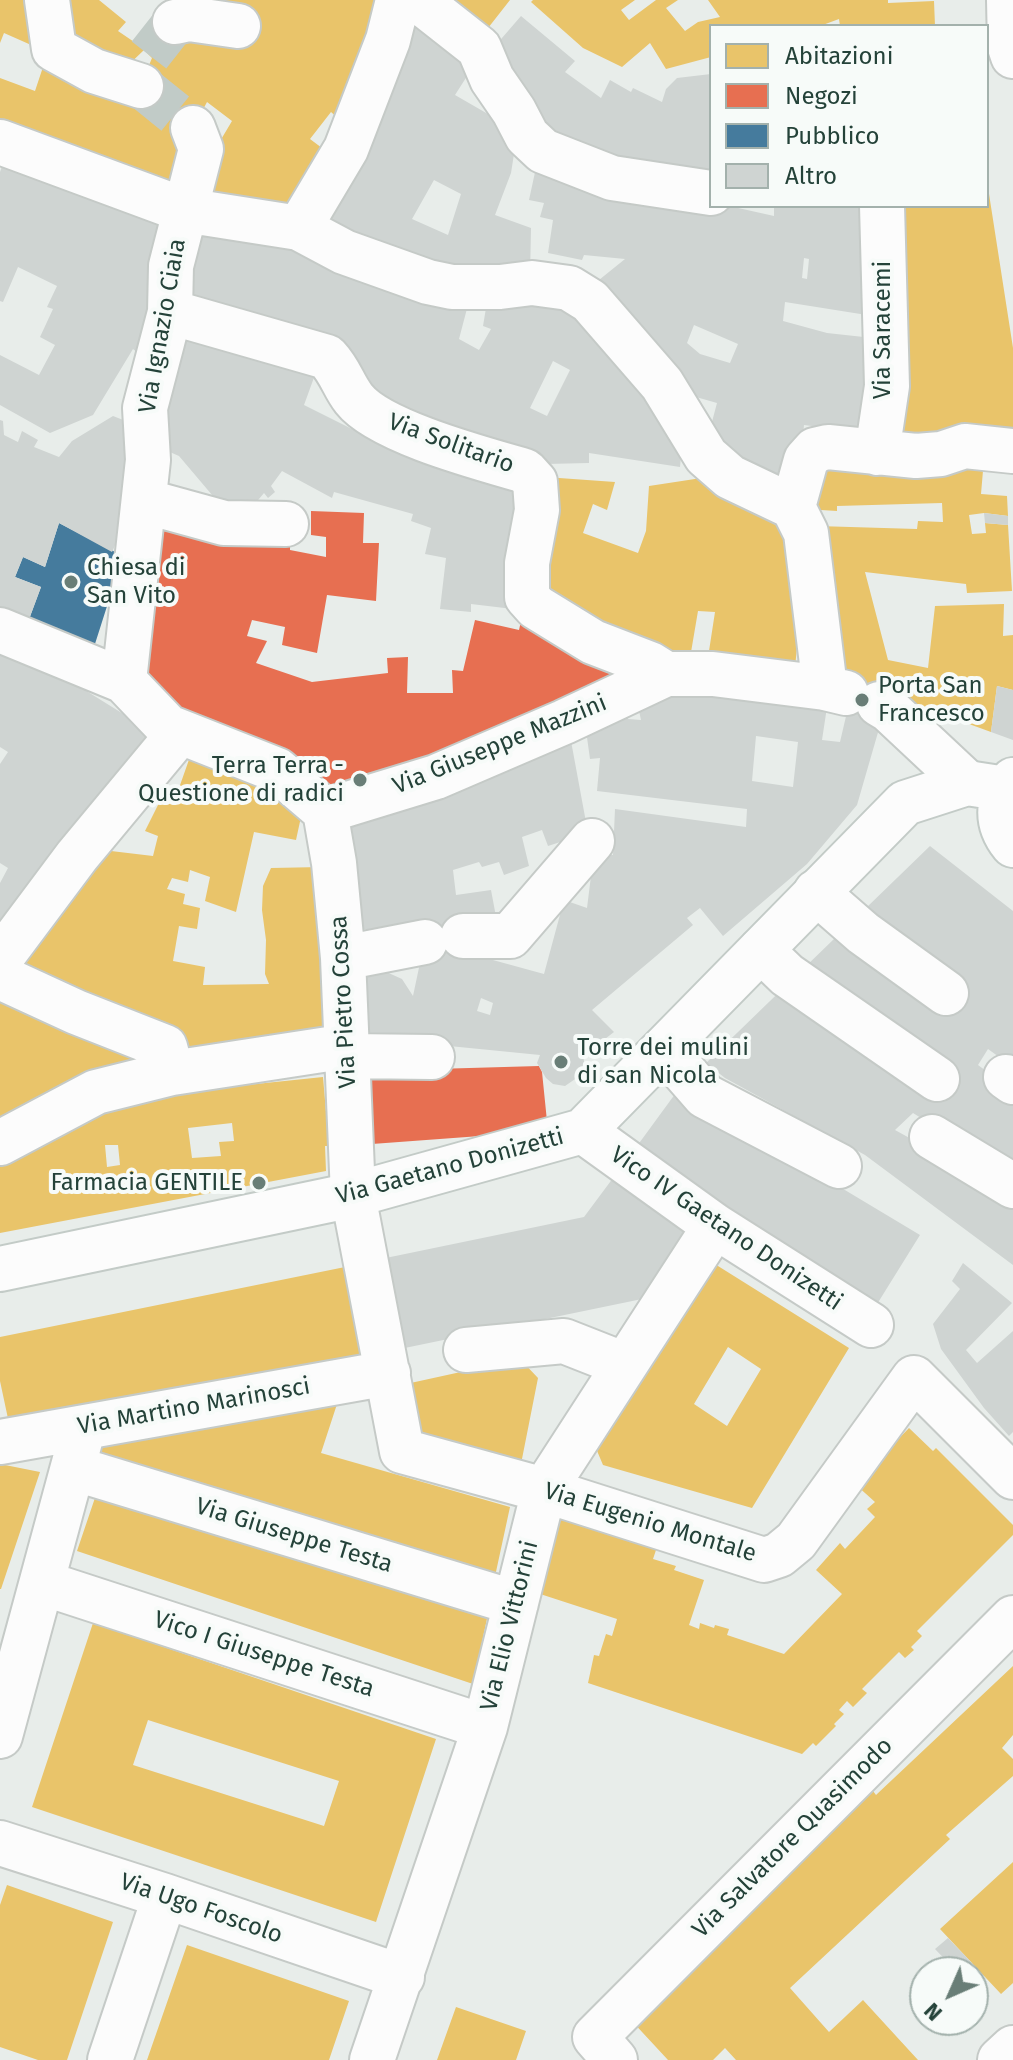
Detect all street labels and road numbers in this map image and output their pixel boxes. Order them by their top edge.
street label: Via Ignazio Ciaia [133,236,193,416]
street label: Via Saracemi [869,261,897,399]
street label: Via Solitario [384,408,518,480]
street label: Via Giuseppe Mazzini [389,689,611,801]
street label: Via Pietro Cossa [325,915,363,1089]
street label: Via Gaetano Donizetti [333,1123,567,1211]
street label: Vico IV Gaetano Donizetti [605,1141,847,1317]
street label: Via Martino Marinosci [75,1372,313,1442]
street label: Via Eugenio Montale [540,1477,760,1569]
street label: Via Giuseppe Testa [192,1492,396,1580]
street label: Via Elio Vittorini [475,1538,545,1714]
street label: Vico I Giuseppe Testa [150,1606,378,1704]
street label: Via Salvatore Quasimodo [687,1732,899,1944]
street label: Via Ugo Foscolo [116,1868,286,1950]

